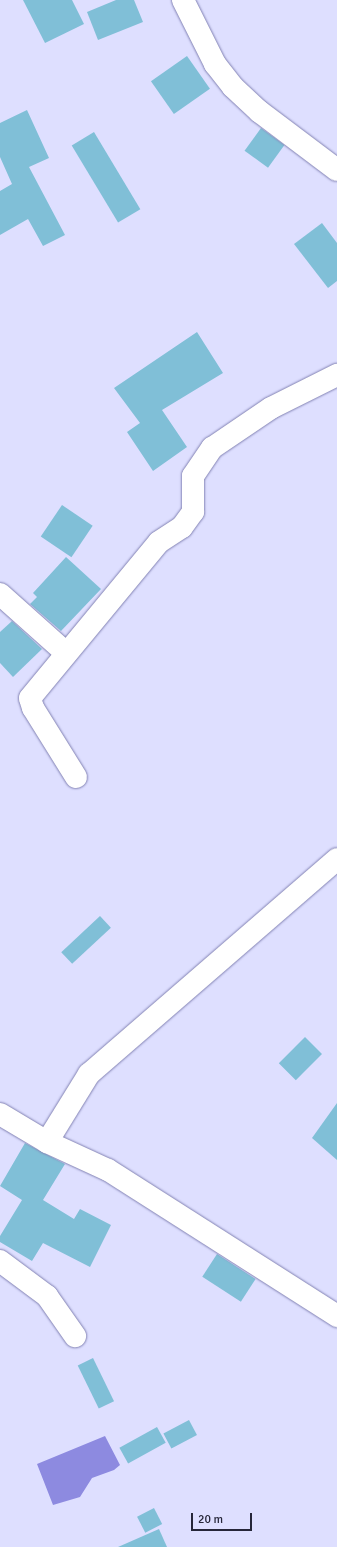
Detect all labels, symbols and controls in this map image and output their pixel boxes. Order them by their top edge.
scale bar [193,1505,254,1531]
text: 20 m [198,1512,223,1527]

